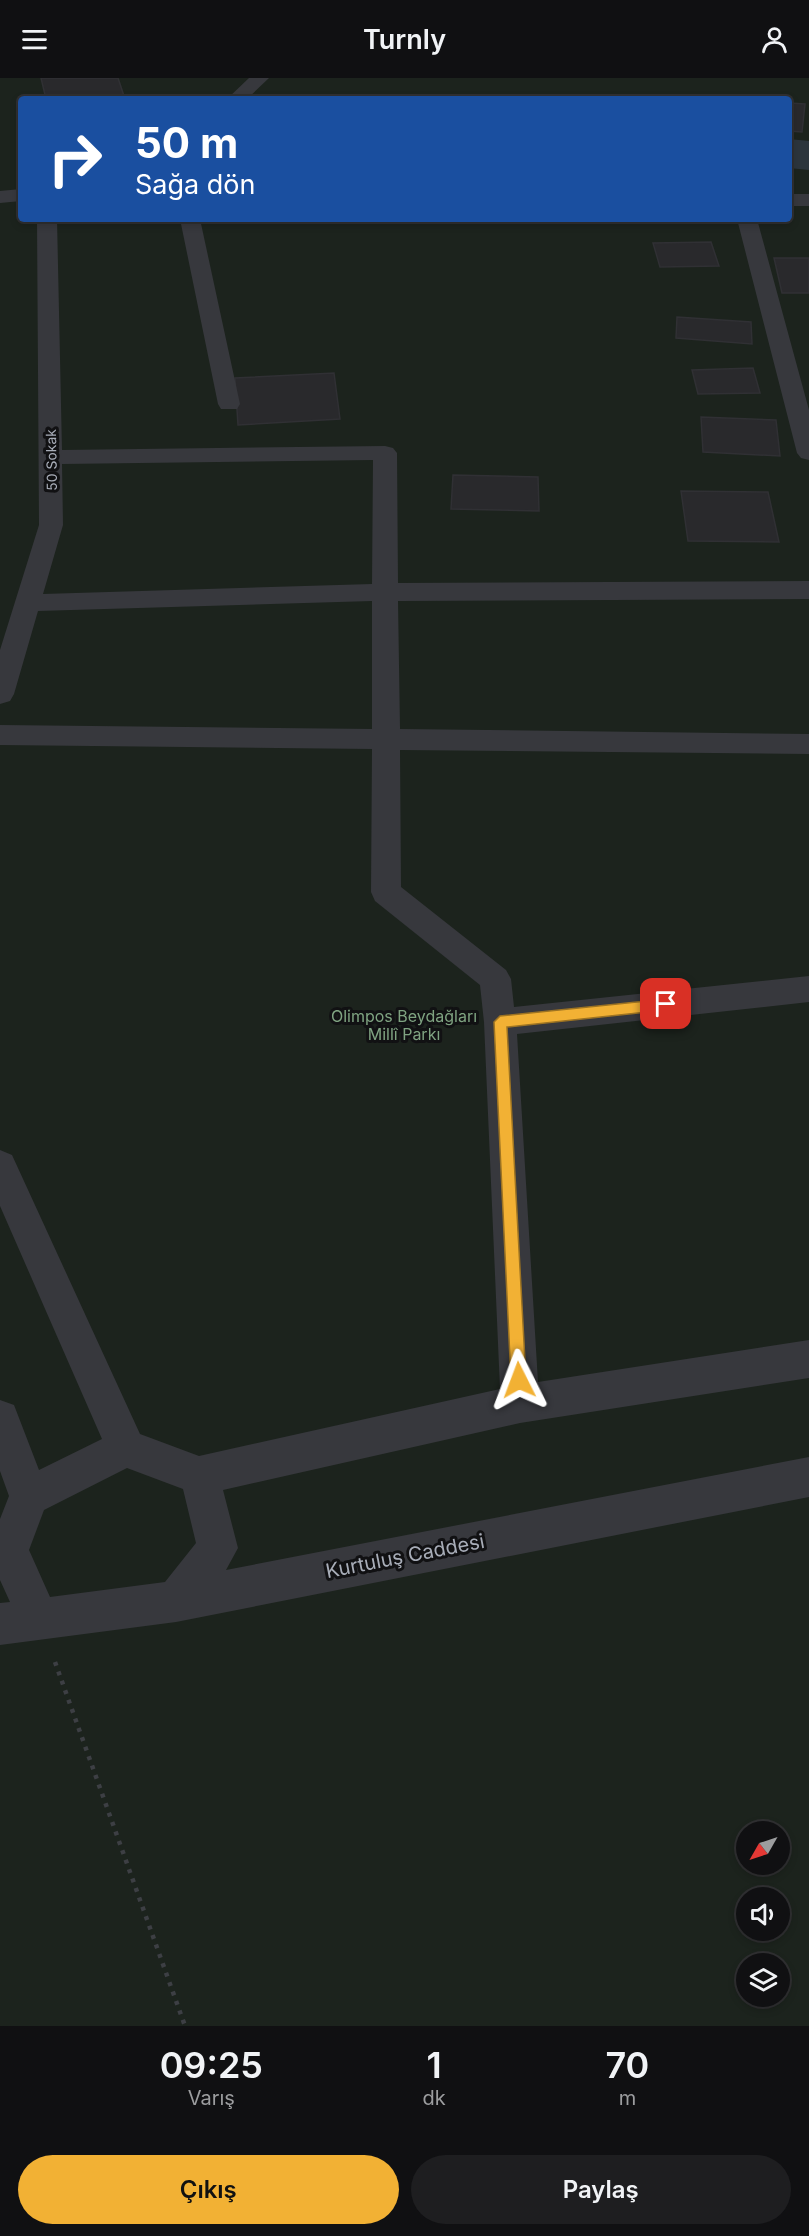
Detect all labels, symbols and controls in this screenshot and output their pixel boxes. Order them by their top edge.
icon: menu [18,23,51,56]
text: Turnly [363,23,446,56]
icon: person [758,23,791,56]
text: 50 m [135,117,238,168]
icon: right [36,120,114,198]
text: Sağa dön [135,168,255,201]
street label: 50 Sokak [42,429,60,491]
pin [640,978,691,1029]
icon: arrive [649,987,682,1020]
park label: Olimpos Beydağları Millî Parkı [331,1006,477,1044]
position arrow [487,1348,551,1412]
street label: Kurtuluş Caddesi [324,1529,486,1583]
north arrow [736,1821,790,1875]
map controls [736,1821,790,2007]
button: sound [736,1887,790,1941]
button: layers [736,1953,790,2007]
text: 09:25 [160,2043,263,2087]
text: 1 [427,2043,442,2087]
text: 70 [605,2043,649,2087]
text: Varış [188,2086,235,2110]
text: dk [423,2086,446,2110]
text: m [619,2086,636,2110]
button: Çıkış [18,2155,399,2224]
button: Paylaş [411,2155,791,2224]

